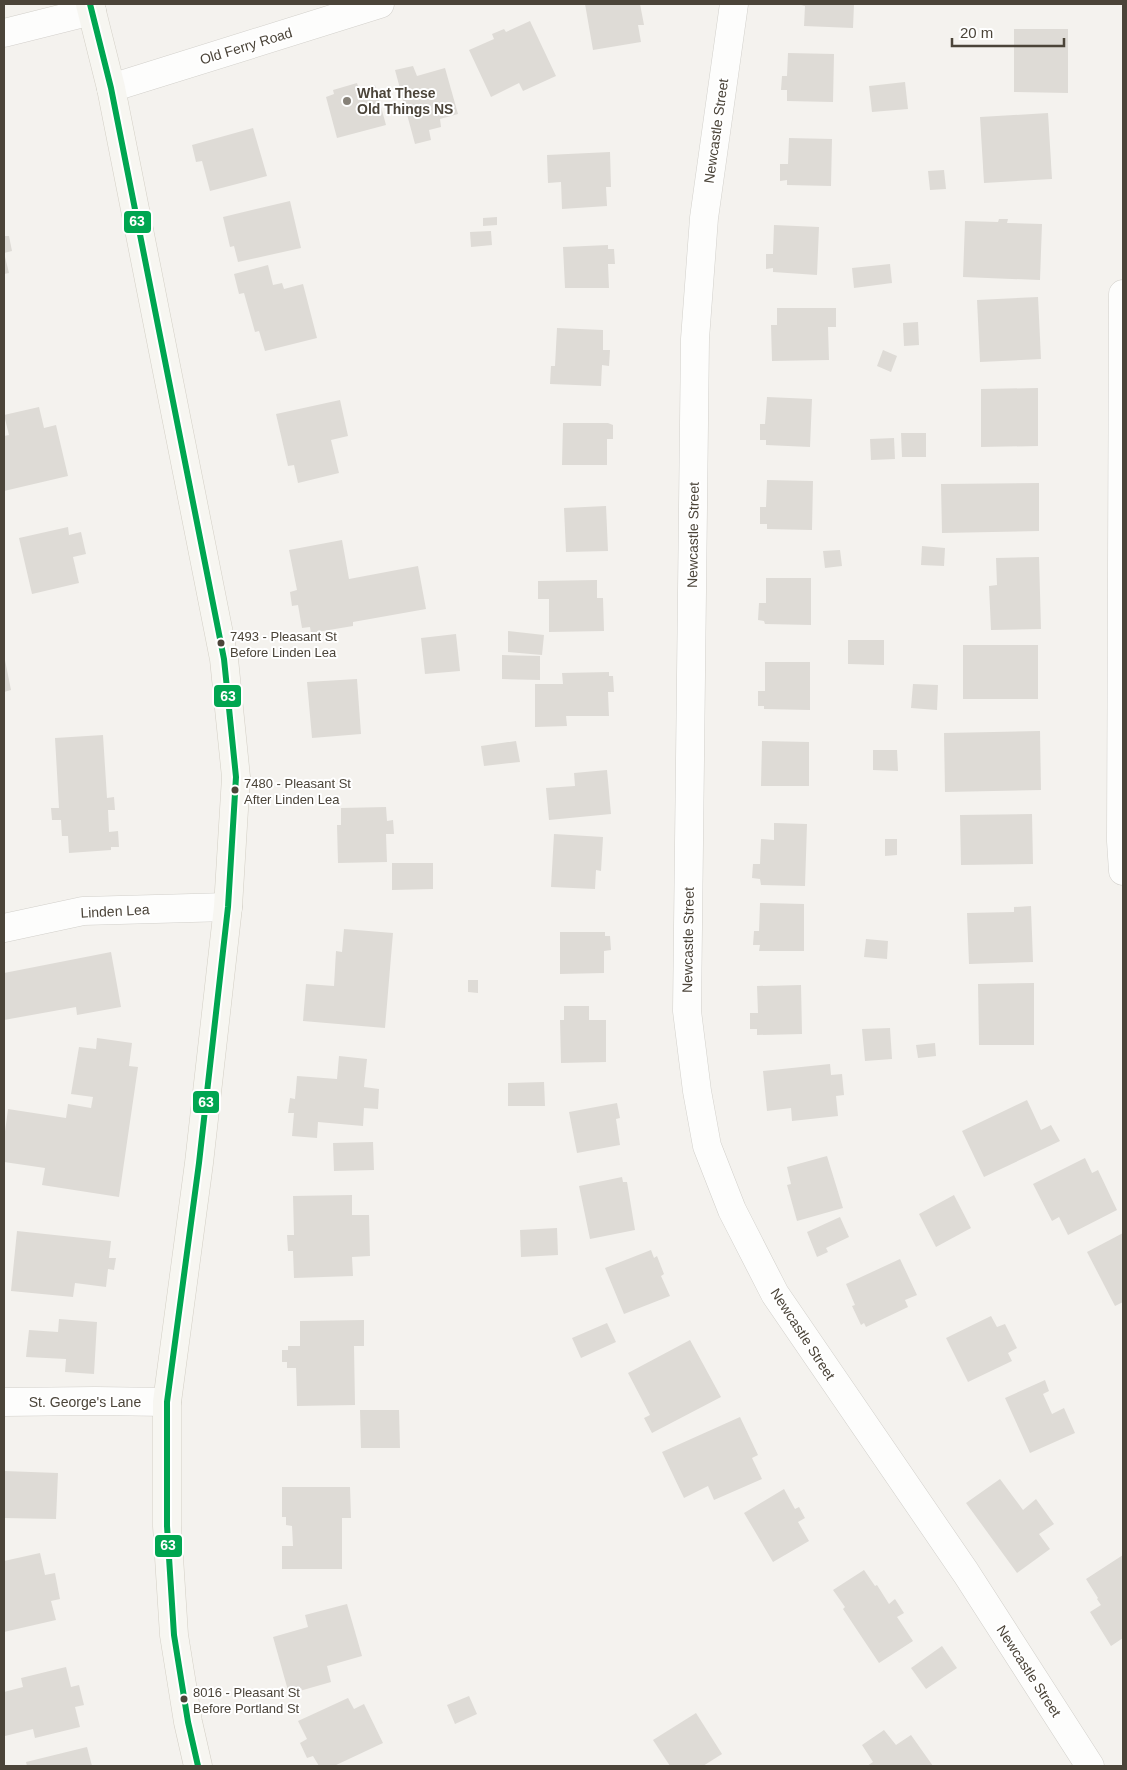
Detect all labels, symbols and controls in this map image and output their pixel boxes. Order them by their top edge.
scale bar [952,15,1064,47]
street label: Old Ferry Road [198,24,294,68]
text: 20 m [960,24,993,41]
street label: Newcastle Street [701,77,731,185]
place label: What These Old Things NS [357,85,453,117]
marker: What These Old Things NS [341,95,353,107]
line badge: 63 [123,210,152,234]
text: 63 [129,213,145,229]
street label: Newcastle Street [684,482,702,588]
place label: 7493 - Pleasant St Before Linden Lea [230,629,337,660]
marker: 7493 - Pleasant St Before Linden Lea [216,638,226,648]
line badge: 63 [213,684,242,708]
text: 63 [220,688,236,704]
place label: 7480 - Pleasant St After Linden Lea [244,776,351,807]
marker: 7480 - Pleasant St After Linden Lea [230,785,240,795]
street label: Newcastle Street [679,887,697,993]
street label: Linden Lea [80,901,150,921]
line badge: 63 [192,1090,220,1114]
text: 63 [198,1094,214,1110]
street label: Newcastle Street [767,1285,839,1383]
street label: St. George's Lane [29,1394,141,1410]
line badge: 63 [154,1534,183,1558]
text: 63 [160,1537,176,1553]
street label: Newcastle Street [993,1622,1065,1720]
place label: 8016 - Pleasant St Before Portland St [193,1685,300,1716]
marker: 8016 - Pleasant St Before Portland St [179,1694,189,1704]

